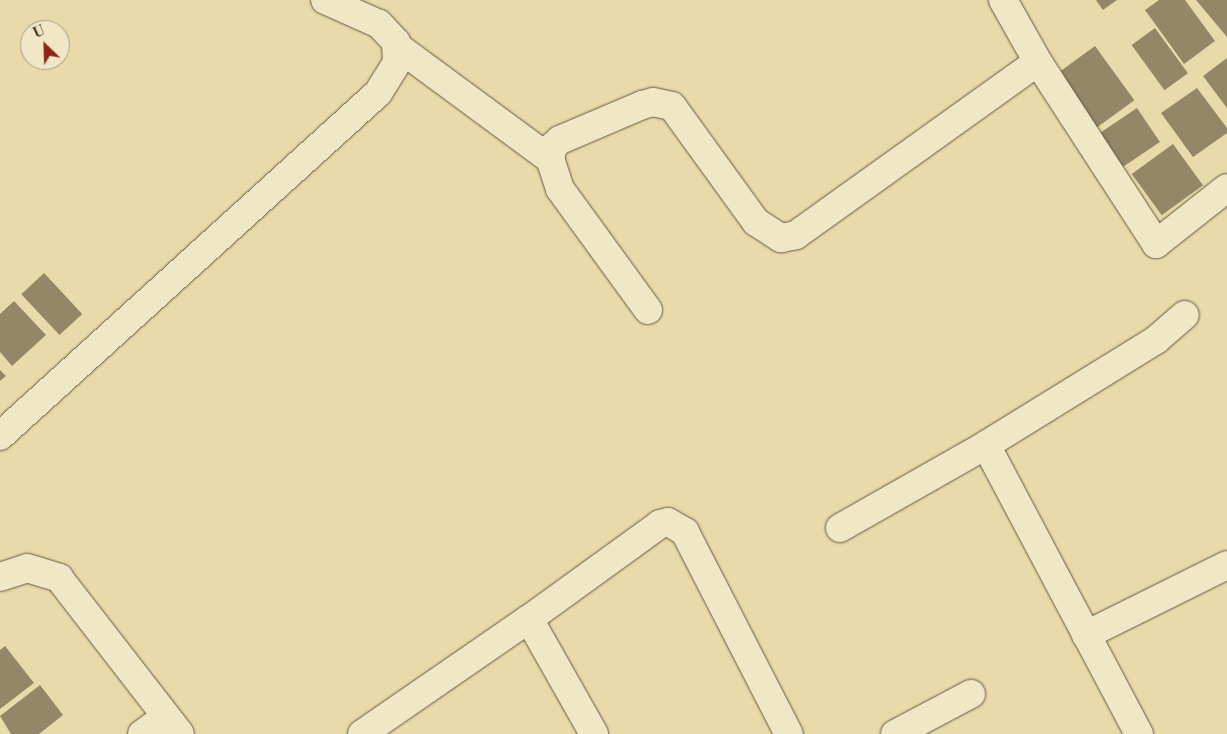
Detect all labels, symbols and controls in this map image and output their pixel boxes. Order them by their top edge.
north arrow [20,20,70,70]
text: U [31,22,48,43]

